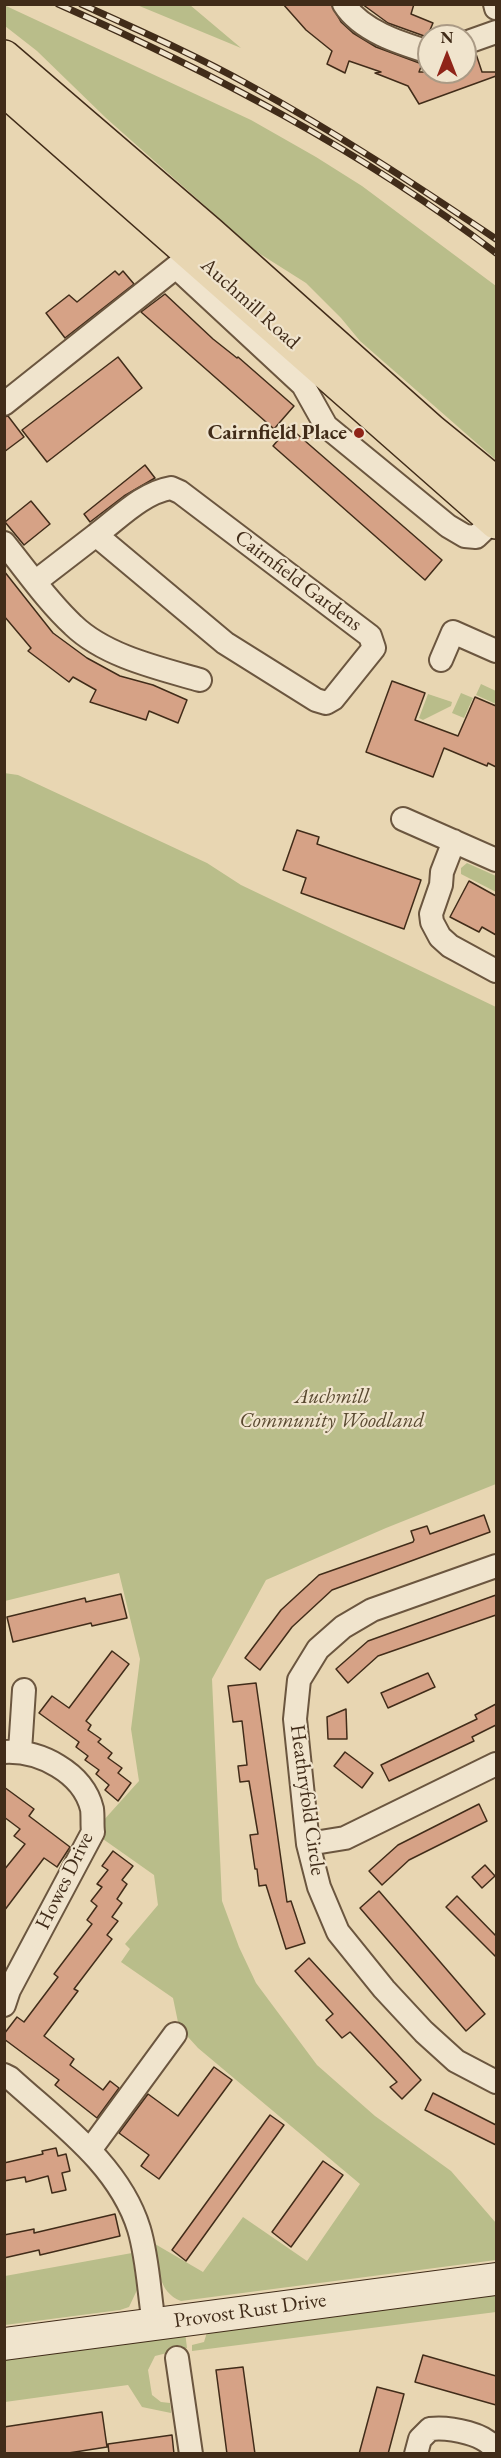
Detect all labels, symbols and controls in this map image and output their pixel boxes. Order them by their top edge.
north arrow [417,24,477,84]
text: N [441,27,453,48]
street label: Auchmill Road [195,253,305,355]
place label: Cairnfield Place [208,420,347,446]
marker: Cairnfield Place [352,426,366,440]
street label: Cairnfield Gardens [229,525,367,637]
park label: Auchmill Community Woodland [240,1384,424,1434]
street label: Heathryfold Circle [284,1723,330,1877]
street label: Howes Drive [31,1828,99,1934]
street label: Provost Rust Drive [172,2288,328,2334]

